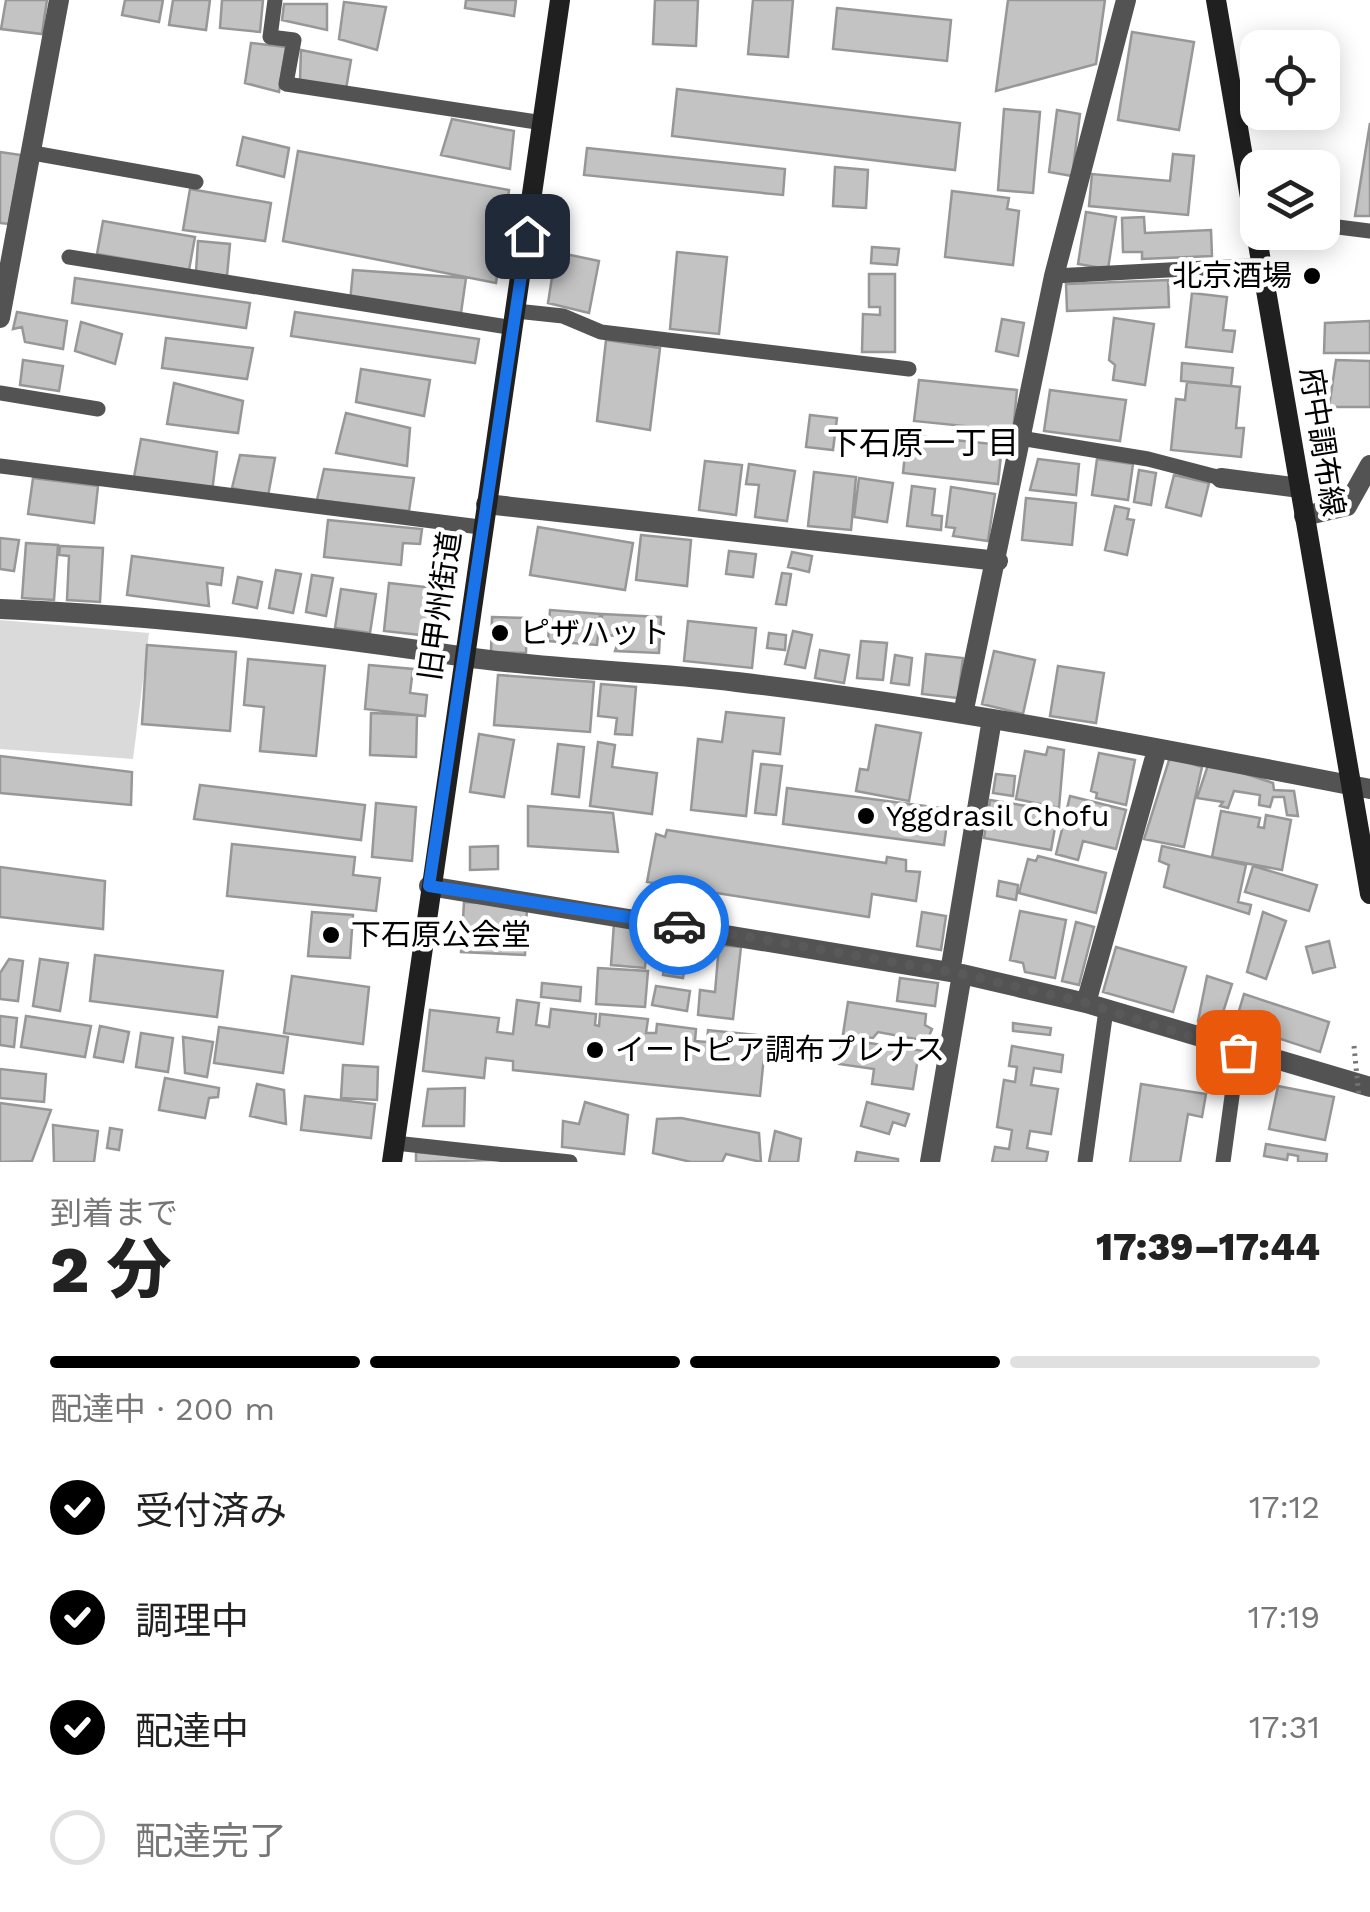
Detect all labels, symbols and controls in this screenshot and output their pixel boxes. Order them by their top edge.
map controls [1240,30,1340,250]
button: locate [1240,30,1340,130]
button: layers [1240,150,1340,250]
pin [485,194,570,279]
icon: home [500,209,555,264]
place label: 北京酒場 [1172,258,1292,293]
marker: 北京酒場 [1301,265,1323,287]
street label: 府中調布線 [1293,365,1352,519]
district label: 下石原一丁目 [827,424,1019,462]
street label: 旧甲州街道 [412,529,467,683]
place label: ピザハット [520,615,670,650]
marker: ピザハット [489,622,511,644]
place label: Yggdrasil Chofu [886,798,1110,833]
marker: Yggdrasil Chofu [855,805,877,827]
courier [629,875,729,975]
icon: car [652,898,707,953]
place label: 下石原公会堂 [351,917,531,952]
marker: 下石原公会堂 [320,924,342,946]
pin [1196,1010,1281,1095]
icon: bag [1211,1025,1266,1080]
place label: イートピア調布プレナス [615,1032,945,1067]
marker: イートピア調布プレナス [584,1039,606,1061]
text: 到着まで [50,1194,178,1232]
text: 17:39–17:44 [1096,1225,1320,1269]
text: 2 分 [50,1232,171,1308]
text: 配達中 · 200 m [50,1390,275,1428]
icon: check [50,1480,105,1535]
text: 17:12 [1249,1488,1320,1526]
text: 受付済み [135,1489,287,1533]
icon: check [50,1590,105,1645]
text: 17:19 [1248,1598,1320,1636]
text: 調理中 [135,1599,249,1643]
icon: check [50,1700,105,1755]
text: 17:31 [1249,1708,1320,1746]
text: 配達中 [135,1709,249,1753]
text: 配達完了 [135,1819,287,1863]

